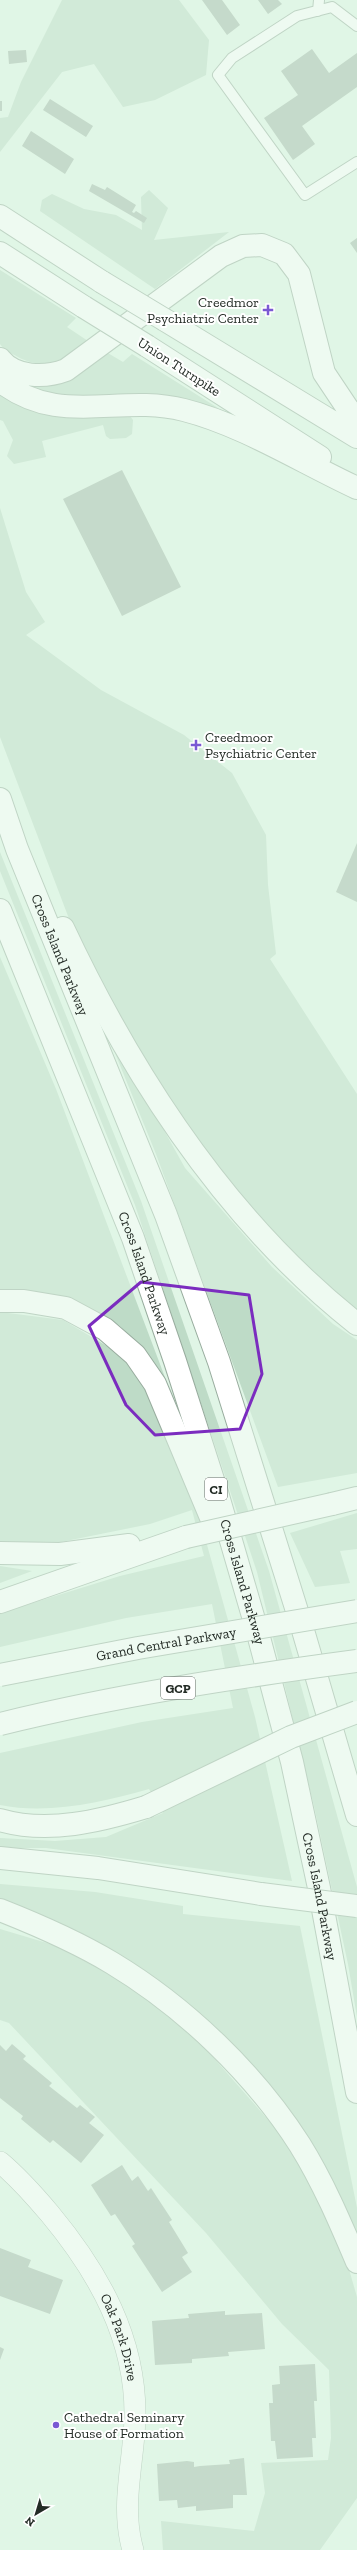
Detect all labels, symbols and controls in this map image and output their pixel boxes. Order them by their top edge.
place label: Creedmor Psychiatric Center [147,294,259,327]
marker: Creedmor Psychiatric Center [262,304,274,316]
street label: Union Turnpike [134,334,224,400]
place label: Creedmoor Psychiatric Center [205,729,317,762]
marker: Creedmoor Psychiatric Center [190,739,202,751]
street label: Cross Island Parkway [28,891,93,1019]
street label: Cross Island Parkway [115,1209,174,1338]
road number: CI [205,1478,227,1500]
street label: Cross Island Parkway [217,1517,269,1647]
street label: Grand Central Parkway [95,1623,238,1665]
road number: GCP [161,1677,195,1699]
street label: Cross Island Parkway [299,1831,341,1962]
street label: Oak Park Drive [97,2290,141,2382]
place label: Cathedral Seminary House of Formation [64,2409,185,2442]
marker: Cathedral Seminary House of Formation [51,2420,61,2430]
north arrow [16,2494,56,2534]
text: N [22,2513,37,2529]

